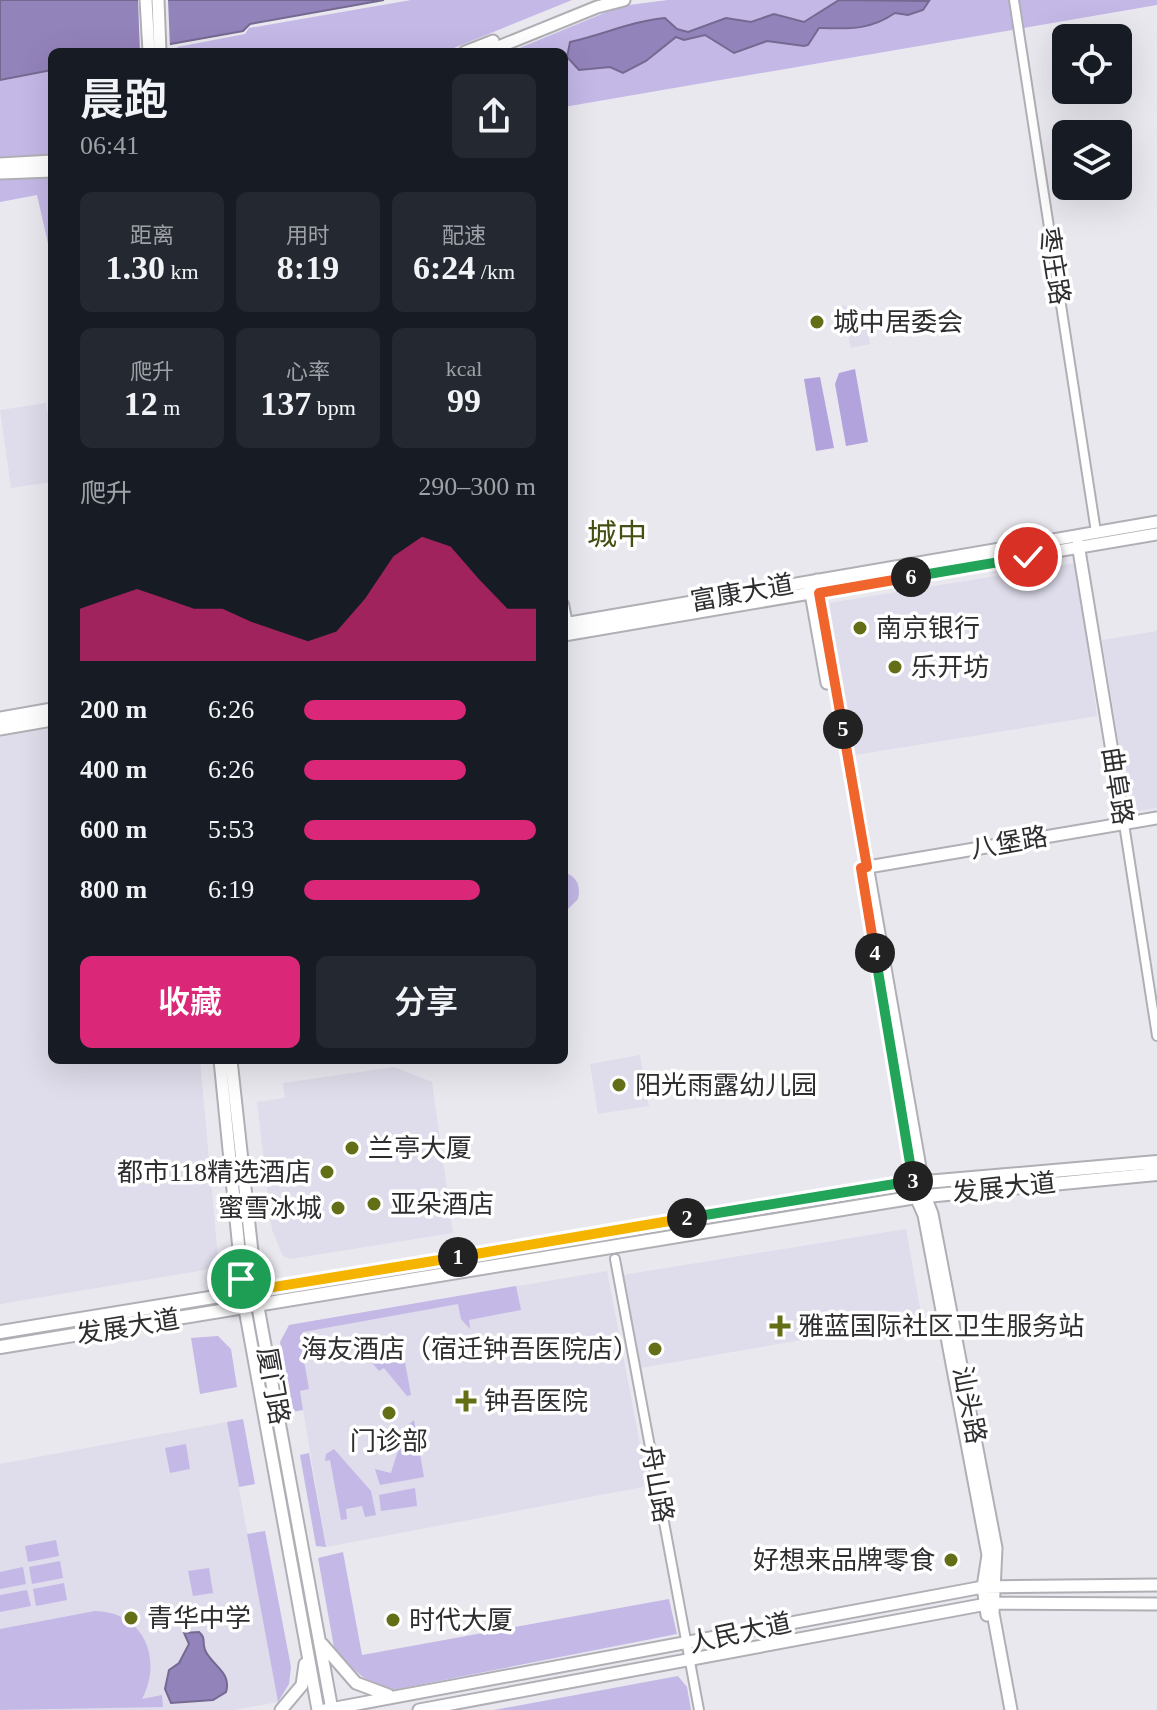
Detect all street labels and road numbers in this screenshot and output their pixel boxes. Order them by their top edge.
street label: 枣庄路 [1034,225,1074,307]
street label: 富康大道 [688,570,796,616]
street label: 曲阜路 [1097,745,1137,827]
street label: 八堡路 [968,822,1050,864]
street label: 发展大道 [951,1168,1057,1208]
street label: 发展大道 [74,1305,182,1349]
street label: 厦门路 [252,1345,294,1427]
street label: 汕头路 [947,1364,991,1446]
street label: 舟山路 [636,1443,678,1525]
street label: 人民大道 [686,1608,794,1658]

